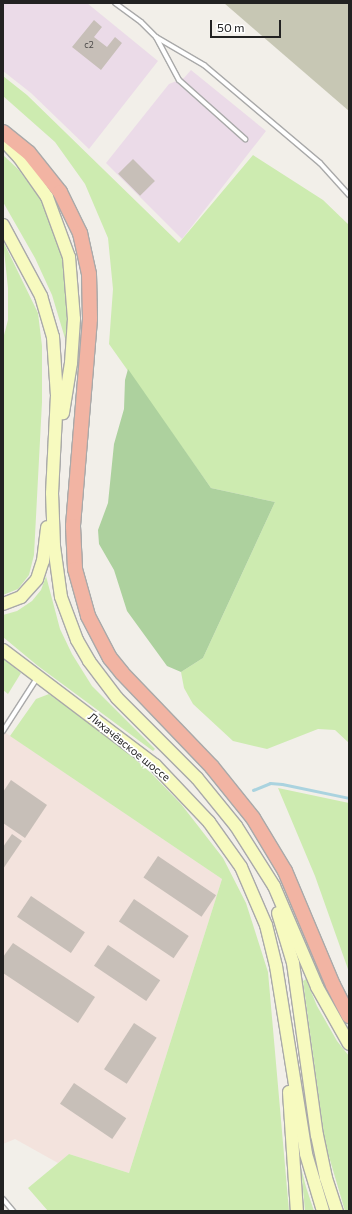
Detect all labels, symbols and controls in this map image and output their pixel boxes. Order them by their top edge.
scale bar [212,12,283,38]
text: 50 m [217,20,245,34]
house number: с2 [84,40,94,50]
street label: Лихачёвское шоссе [85,710,173,784]

